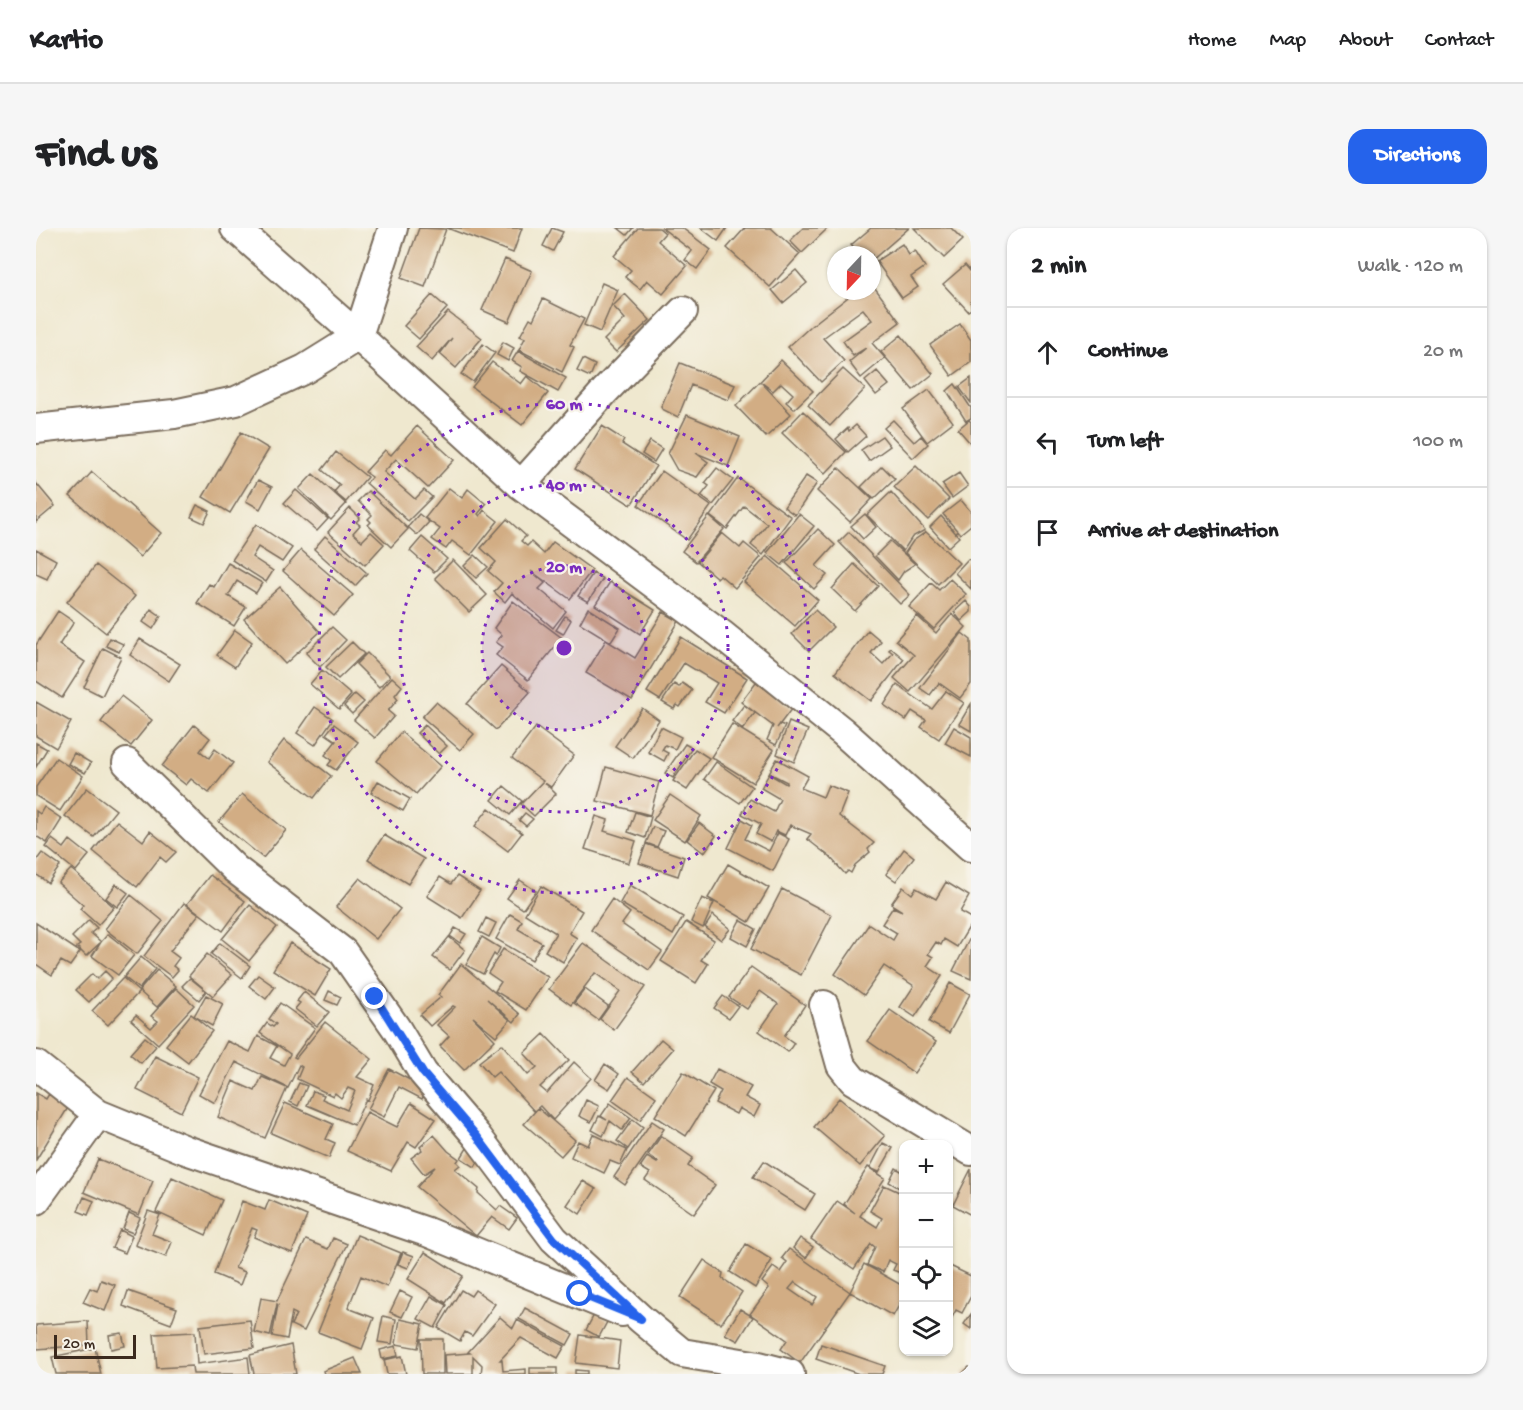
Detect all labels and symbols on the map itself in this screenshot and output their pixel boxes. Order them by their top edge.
north arrow [827,246,881,300]
text: 60 m [546,395,582,416]
text: 40 m [545,476,582,497]
text: 20 m [546,558,582,579]
centre of rings [554,638,574,658]
route end [361,983,387,1009]
route start [566,1280,592,1306]
scale bar [54,1332,136,1360]

